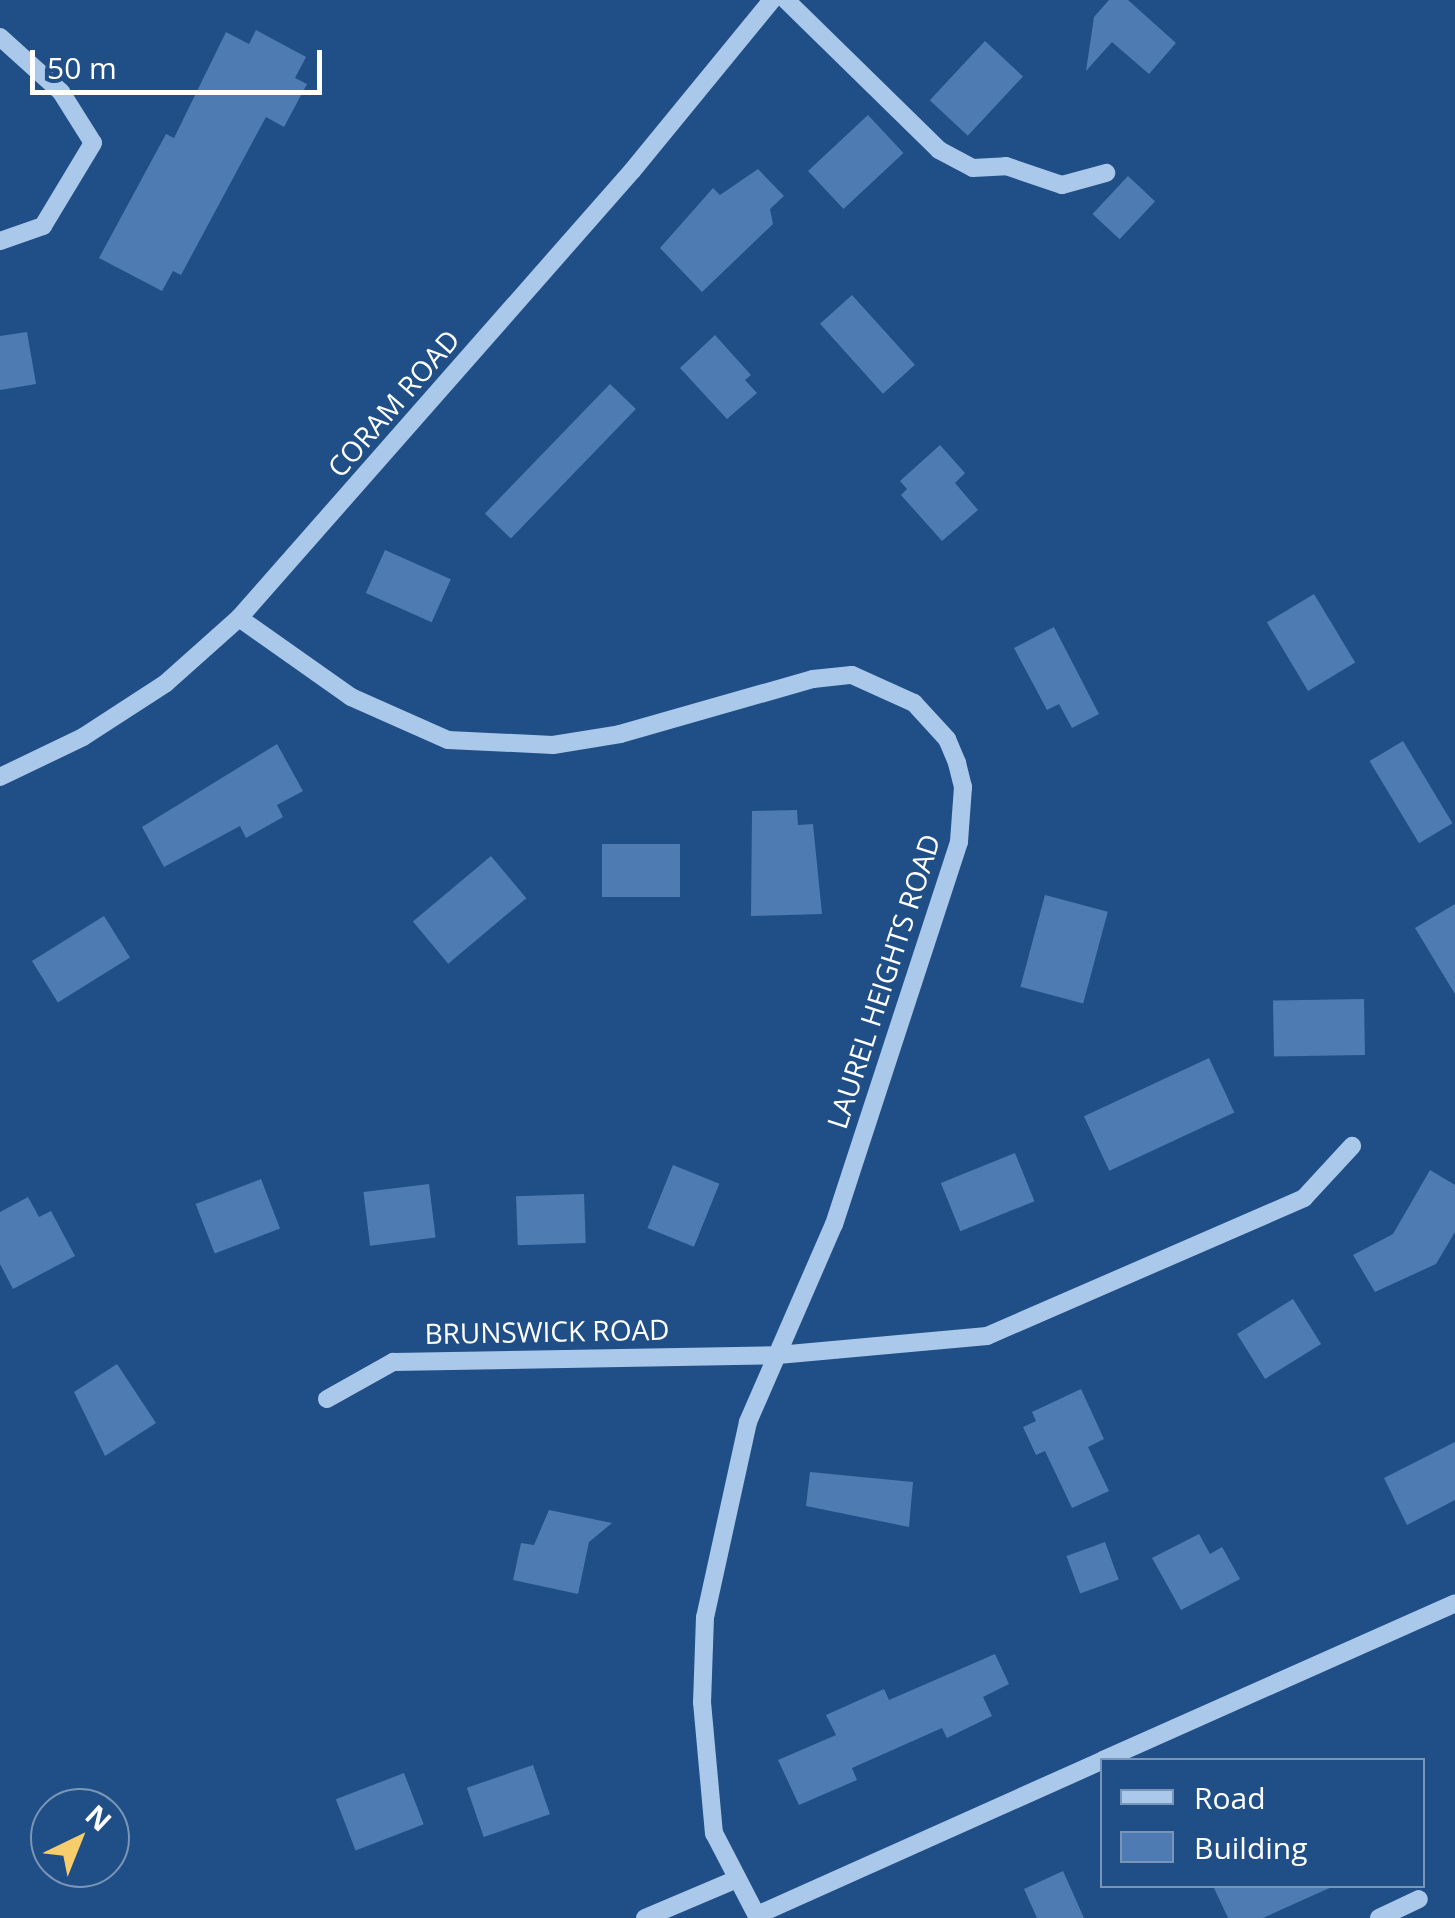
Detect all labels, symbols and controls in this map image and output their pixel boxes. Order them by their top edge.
scale bar [35,30,328,92]
text: 50 m [47,47,117,88]
street label: CORAM ROAD [320,323,466,483]
street label: LAUREL HEIGHTS ROAD [819,830,947,1132]
street label: BRUNSWICK ROAD [424,1312,670,1350]
legend [1100,1758,1425,1888]
text: Road [1194,1777,1266,1818]
north arrow [30,1788,130,1888]
text: N [78,1796,120,1839]
text: Building [1194,1827,1308,1868]

